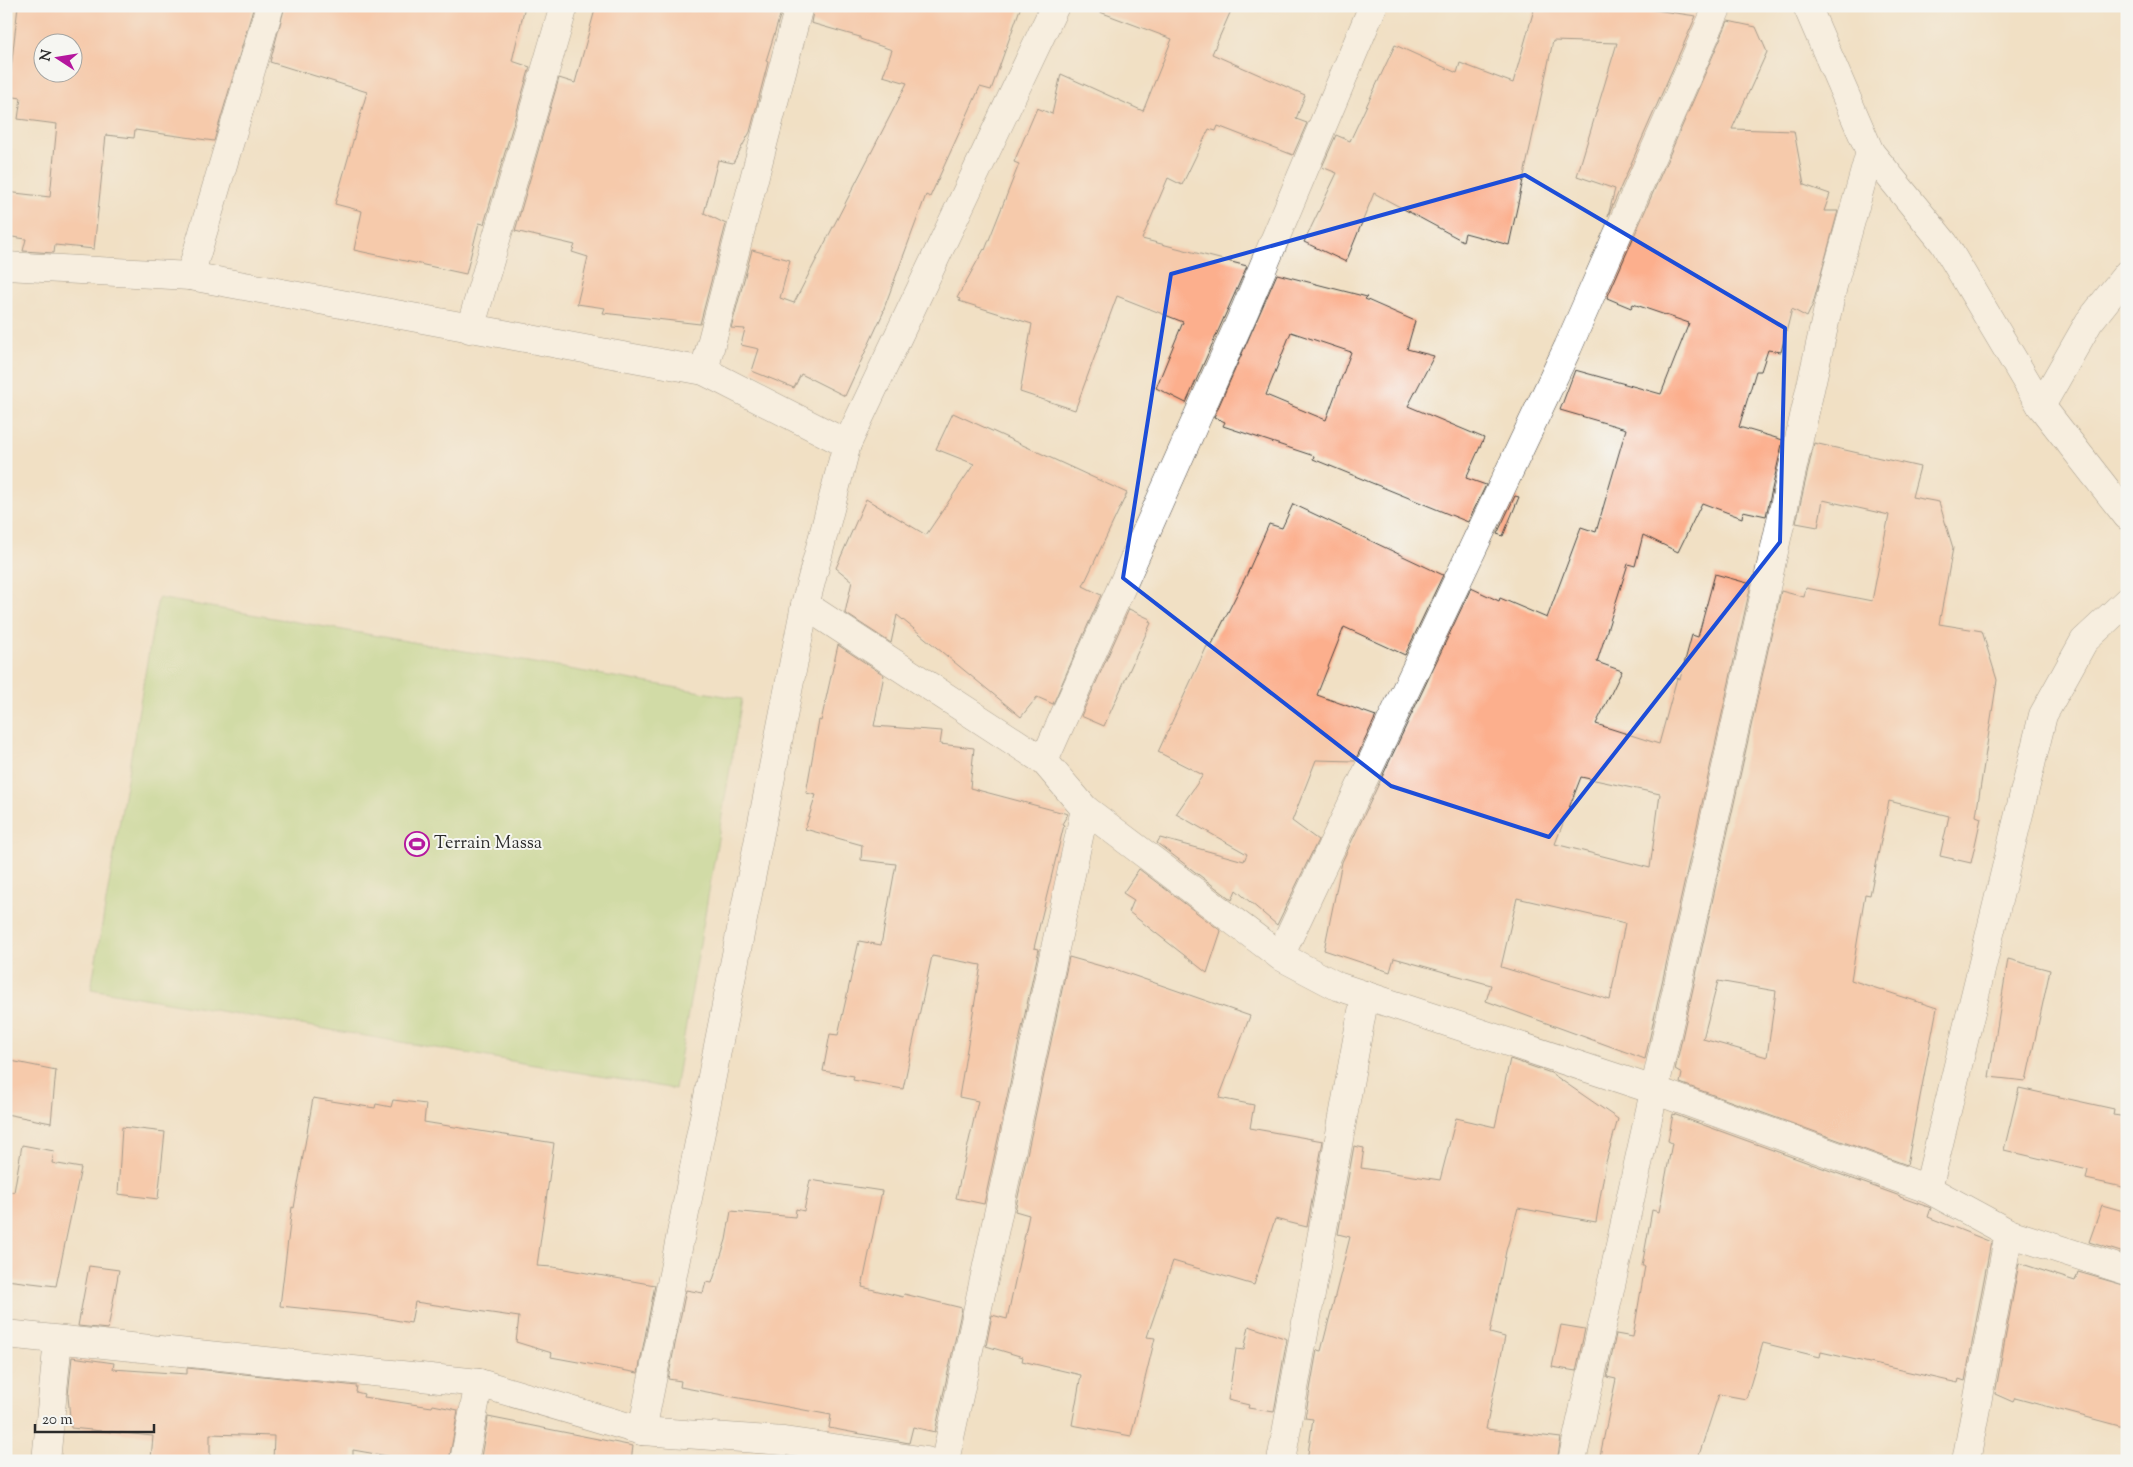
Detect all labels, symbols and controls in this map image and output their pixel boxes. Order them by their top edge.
north arrow [32,32,82,82]
text: N [36,48,58,63]
sports icon: Terrain Massa [404,831,430,857]
place label: Terrain Massa [434,831,542,857]
scale bar [35,1402,154,1434]
text: 20 m [42,1410,73,1431]

